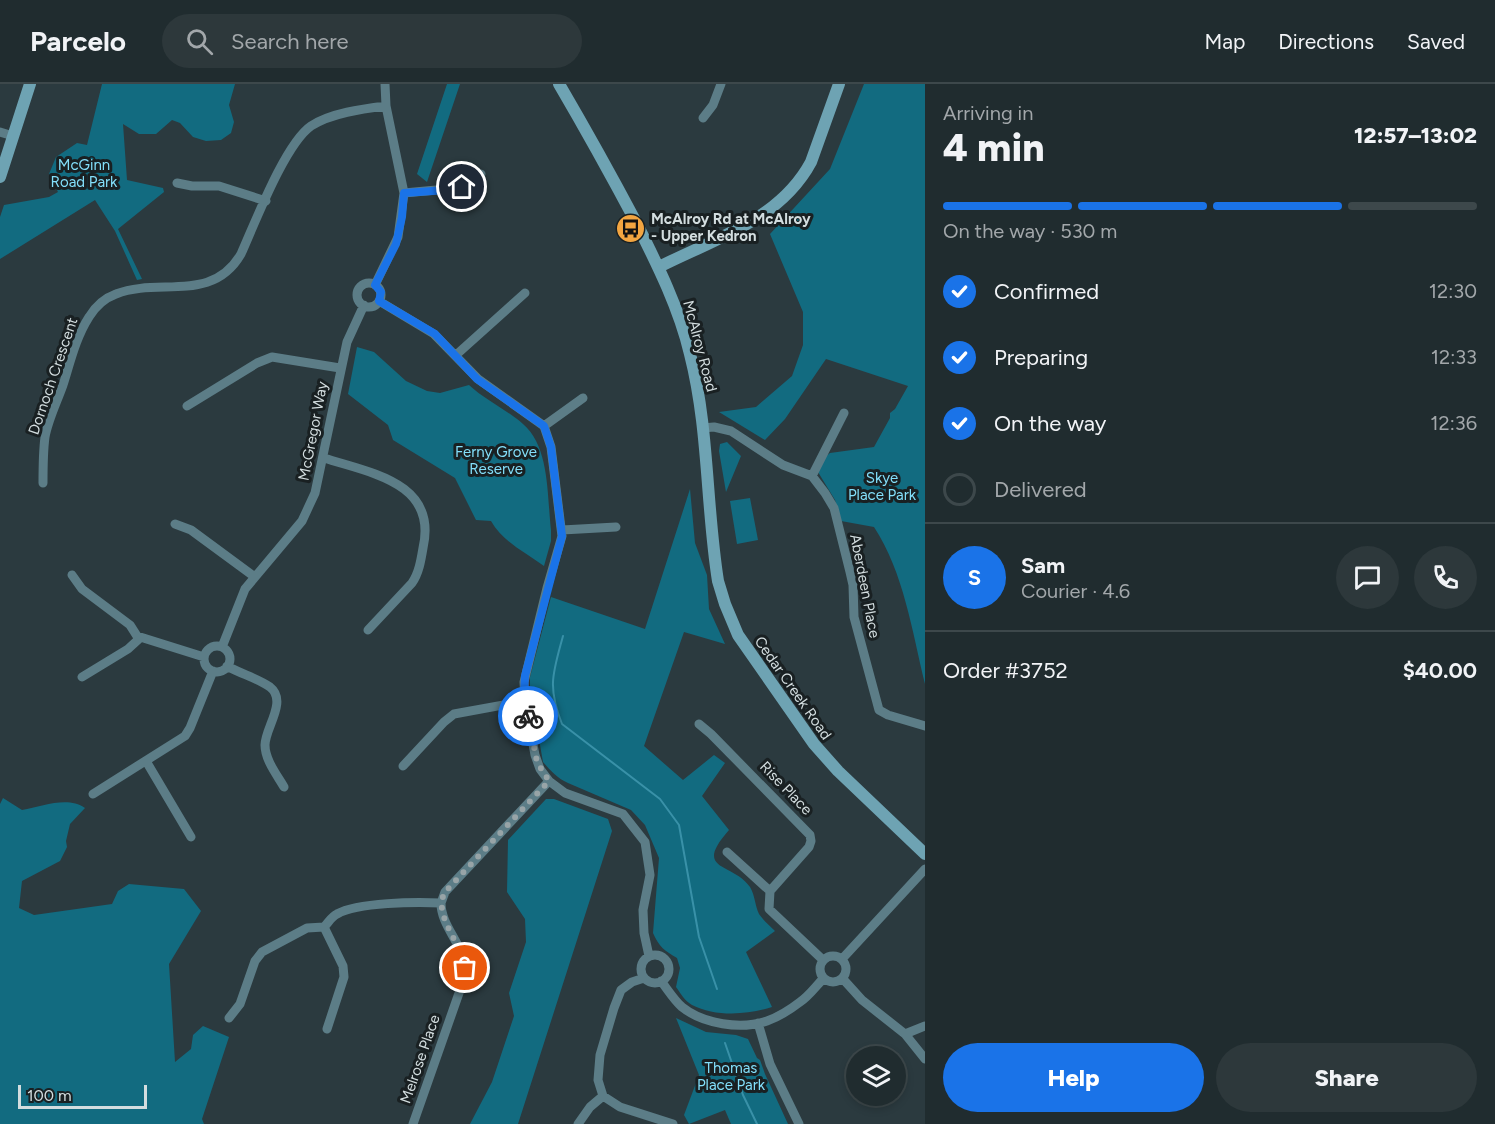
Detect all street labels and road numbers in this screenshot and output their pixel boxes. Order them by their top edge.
street label: McAlroy Road [679,298,721,394]
street label: Dornoch Crescent [25,315,82,437]
street label: McGregor Way [295,380,331,482]
street label: Aberdeen Place [846,533,884,639]
street label: Cedar Creek Road [751,633,835,743]
street label: Rise Place [756,757,816,819]
street label: Melrose Place [396,1012,444,1106]

